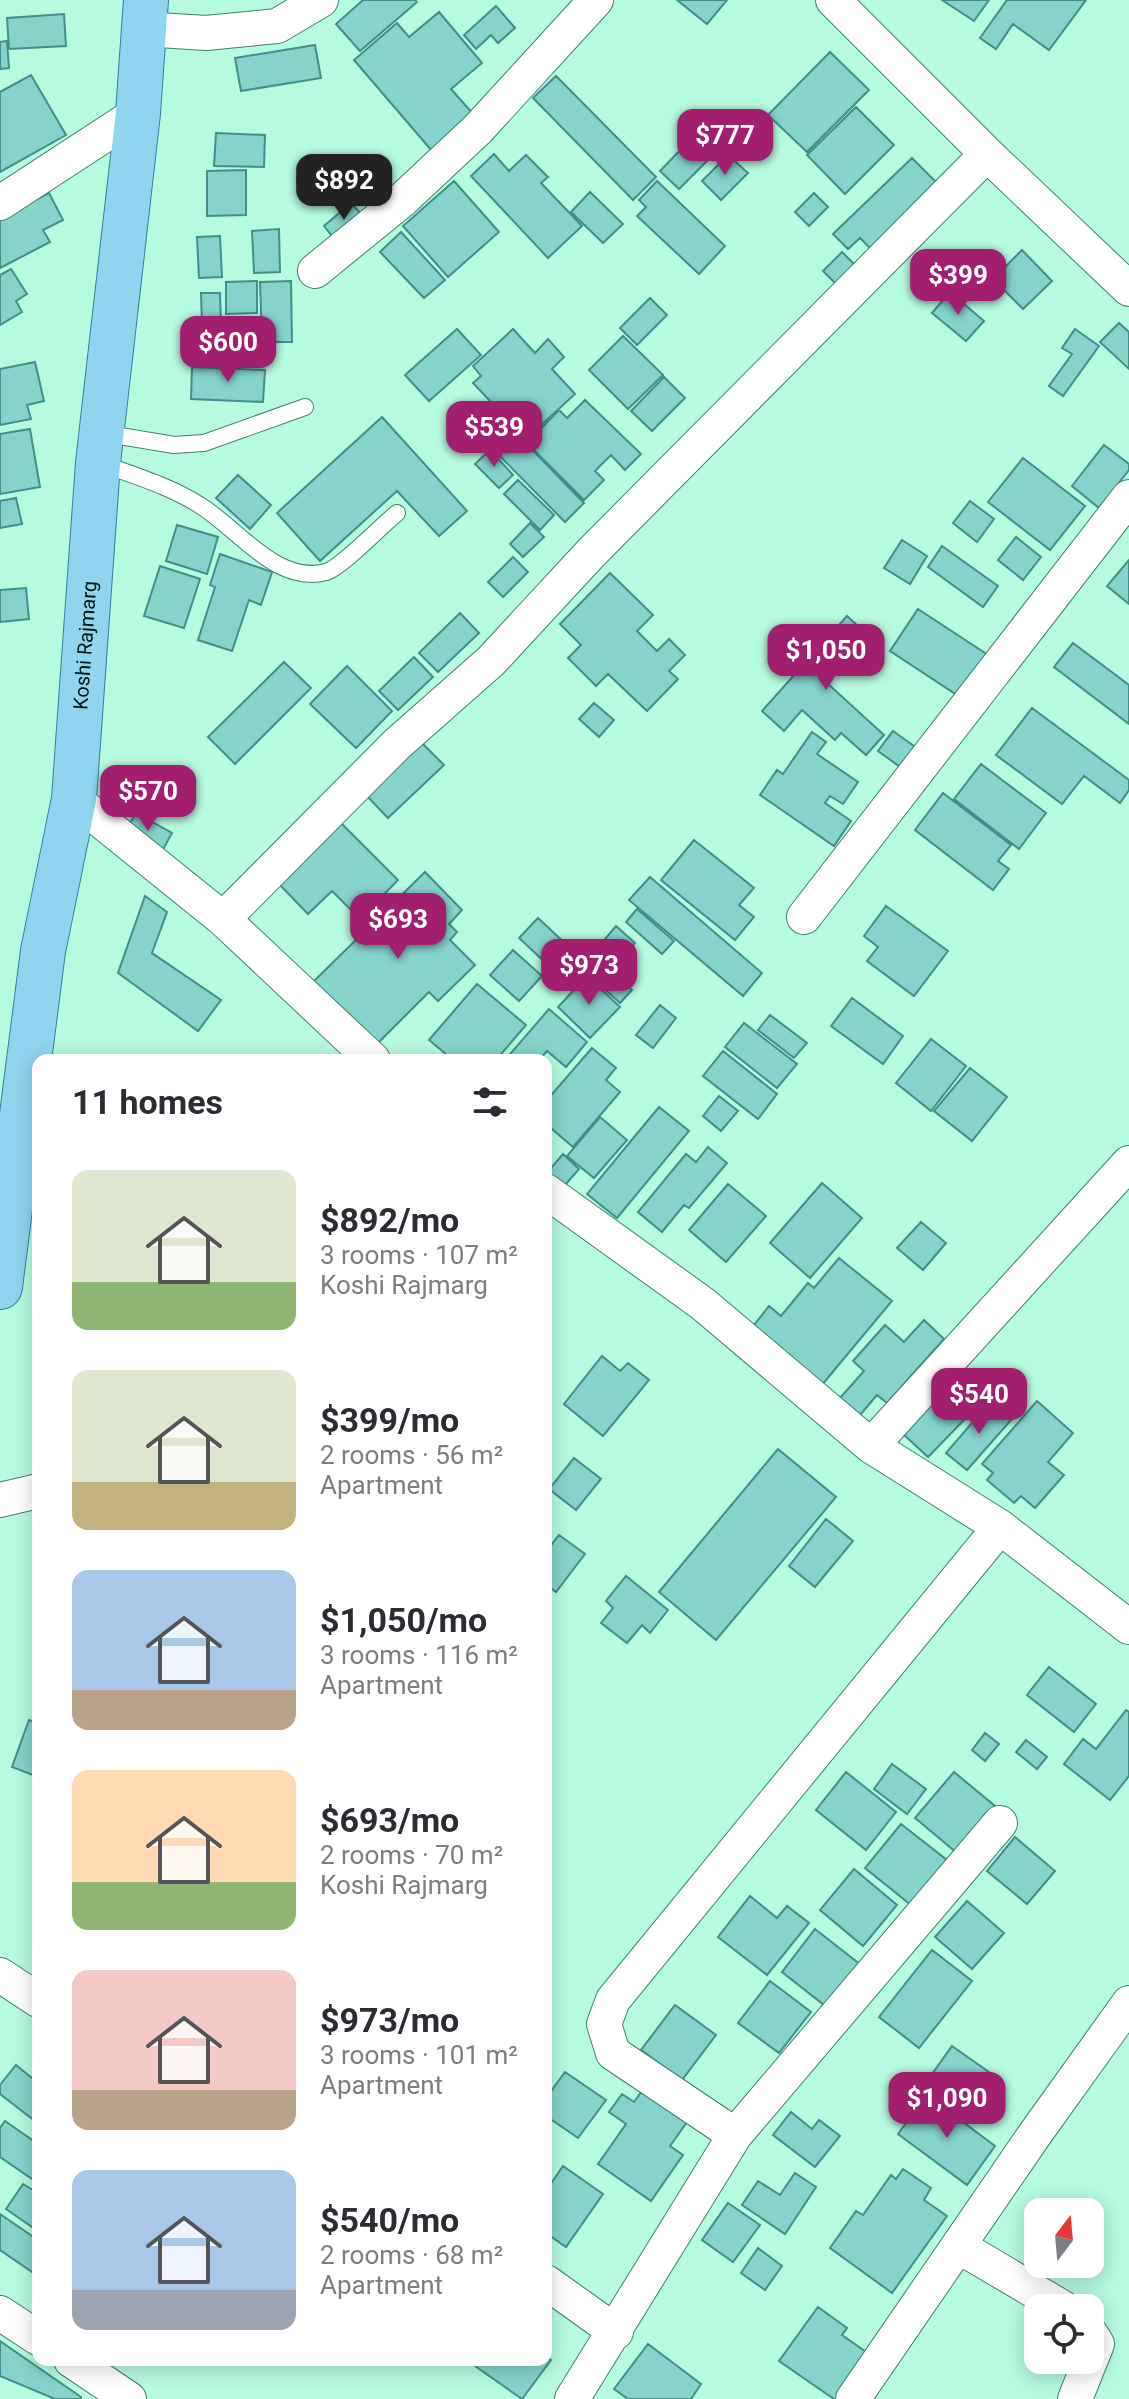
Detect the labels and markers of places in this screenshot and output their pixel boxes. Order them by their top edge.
pin: $777 [678,109,772,177]
pin: $892 [297,154,391,222]
pin: $399 [911,249,1005,317]
pin: $600 [181,316,275,384]
pin: $539 [447,401,541,469]
pin: $1,050 [761,624,891,692]
pin: $570 [101,765,195,833]
pin: $693 [351,893,445,961]
pin: $973 [542,939,636,1007]
pin: $540 [932,1368,1026,1436]
pin: $1,090 [882,2072,1012,2140]

